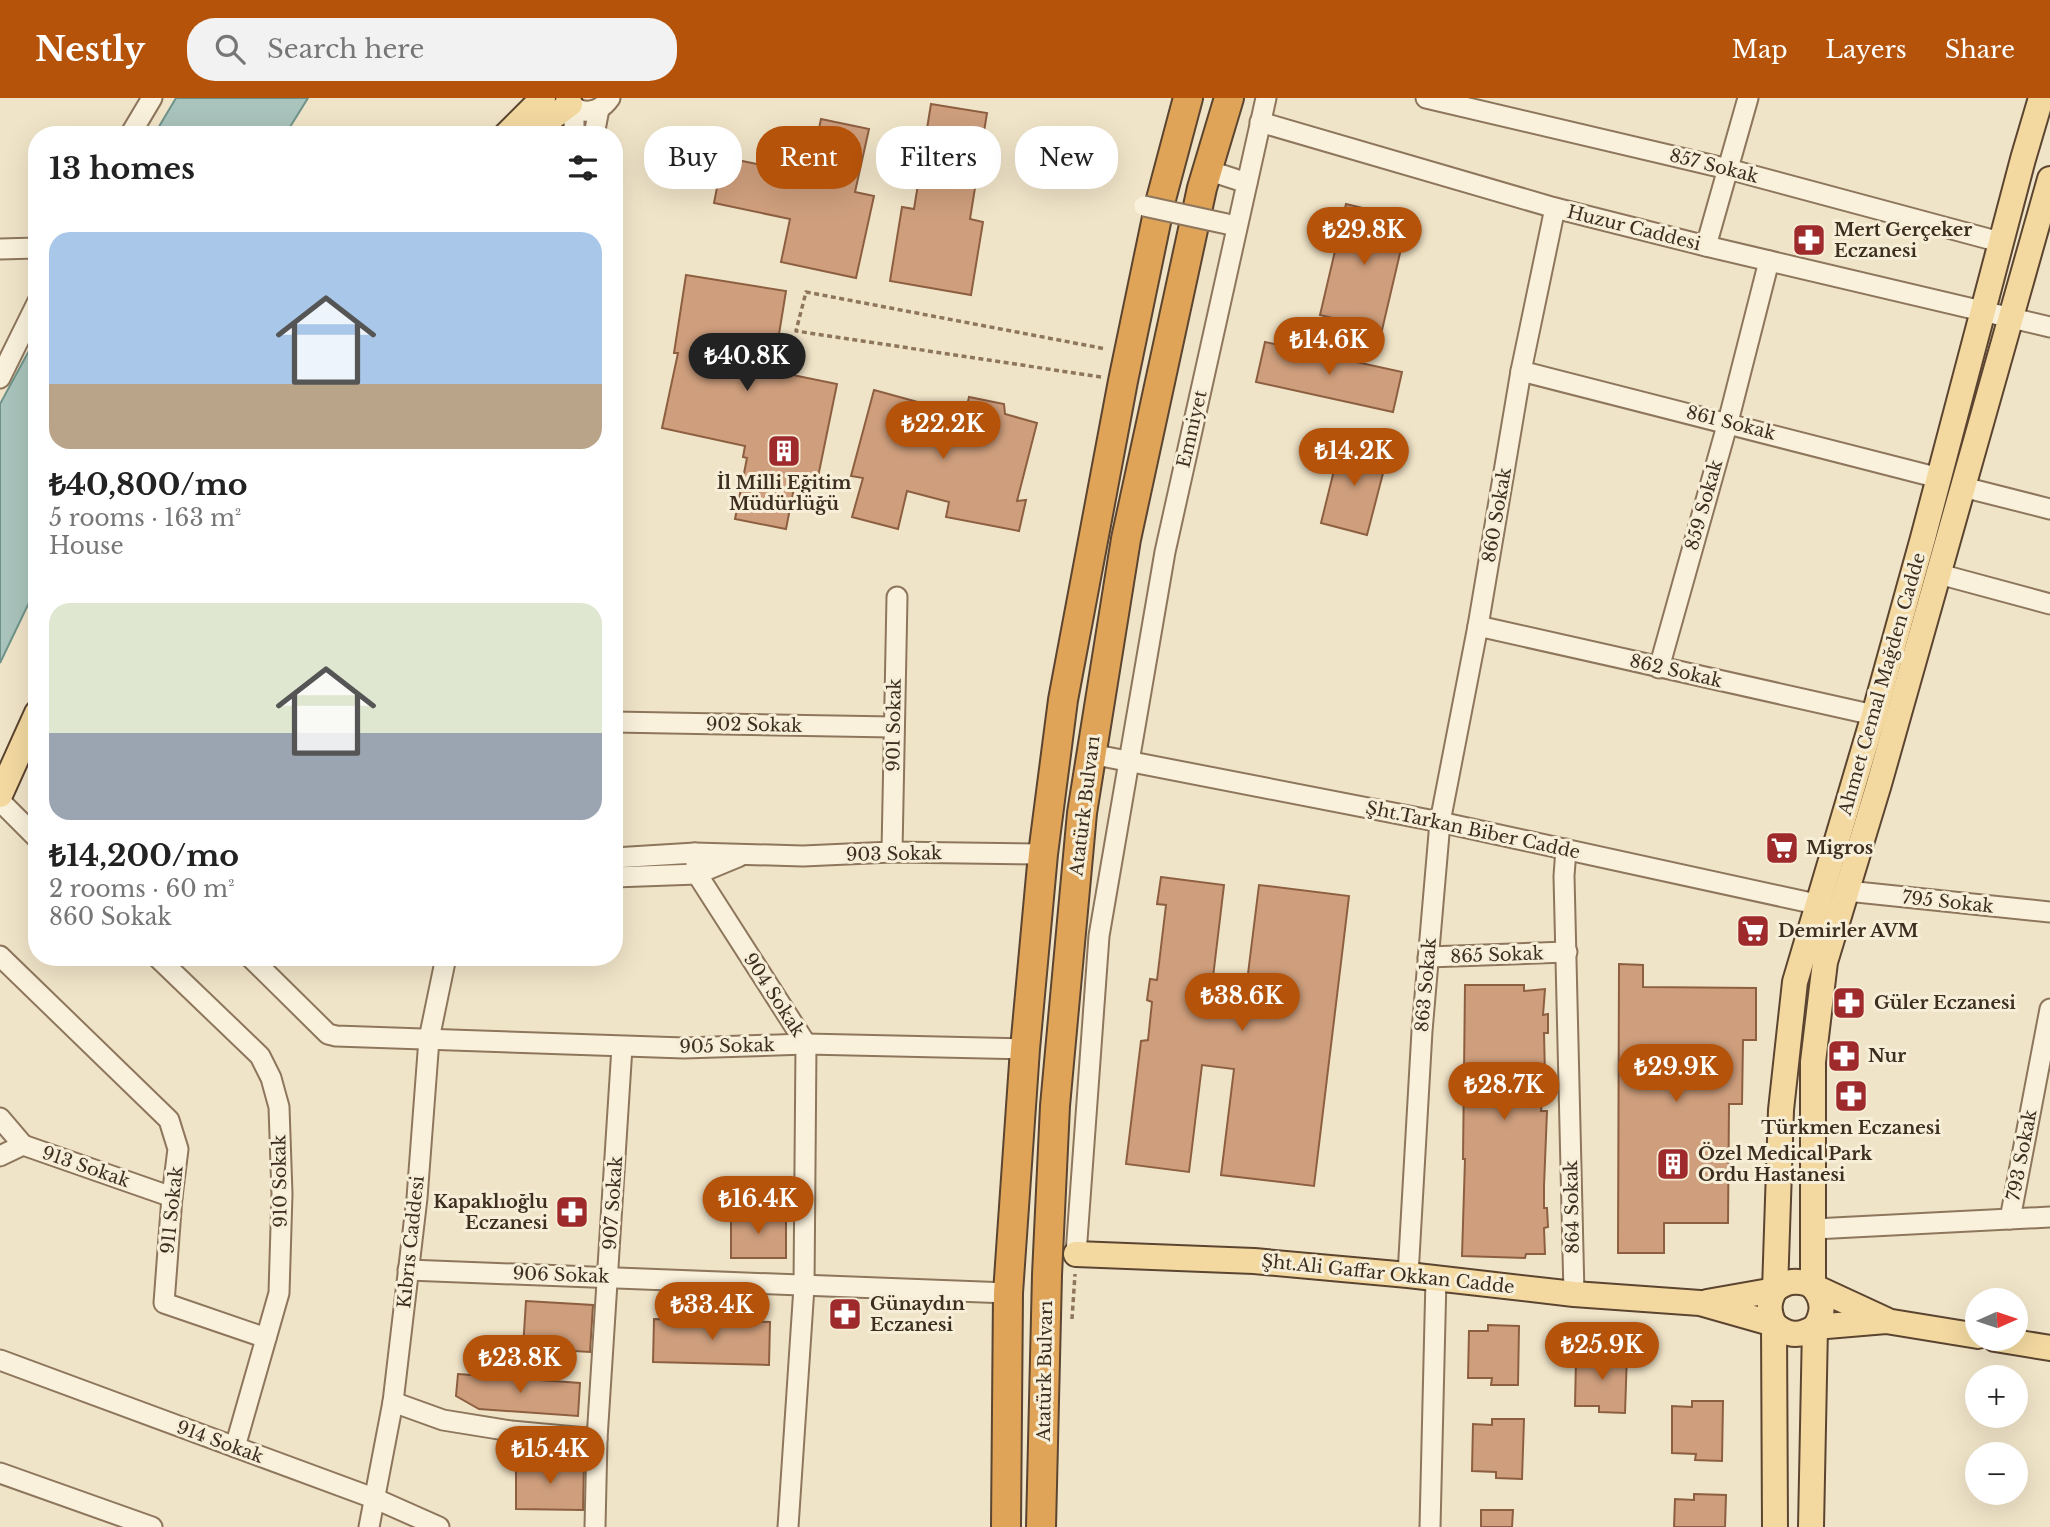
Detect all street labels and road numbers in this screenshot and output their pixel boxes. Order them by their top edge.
street label: 857 Sokak [1667,144,1761,188]
street label: Huzur Caddesi [1565,201,1703,255]
street label: Emniyet [1172,388,1212,470]
street label: 861 Sokak [1684,401,1778,445]
street label: 859 Sokak [1681,457,1727,553]
street label: 860 Sokak [1478,466,1516,564]
street label: Ahmet Cemal Mağden Cadde [1834,550,1930,819]
street label: 862 Sokak [1628,650,1724,692]
street label: 901 Sokak [882,678,906,772]
street label: 902 Sokak [706,713,802,737]
street label: Atatürk Bulvarı [1065,735,1105,878]
street label: Şht.Tarkan Biber Cadde [1364,797,1582,863]
street label: 903 Sokak [846,842,942,866]
street label: 795 Sokak [1901,886,1995,918]
street label: 863 Sokak [1411,937,1441,1033]
street label: 865 Sokak [1450,942,1544,968]
street label: 904 Sokak [739,949,809,1041]
street label: 905 Sokak [679,1034,775,1058]
street label: 793 Sokak [2002,1108,2042,1202]
street label: 910 Sokak [268,1134,292,1228]
street label: 913 Sokak [39,1142,133,1192]
street label: 907 Sokak [599,1155,627,1251]
street label: 864 Sokak [1560,1160,1584,1254]
street label: 911 Sokak [156,1165,188,1255]
street label: Kıbrıs Caddesi [393,1175,429,1309]
street label: Şht.Ali Gaffar Okkan Cadde [1260,1250,1516,1298]
street label: 906 Sokak [512,1262,610,1288]
street label: Atatürk Bulvarı [1033,1300,1057,1443]
street label: 914 Sokak [174,1416,266,1468]

